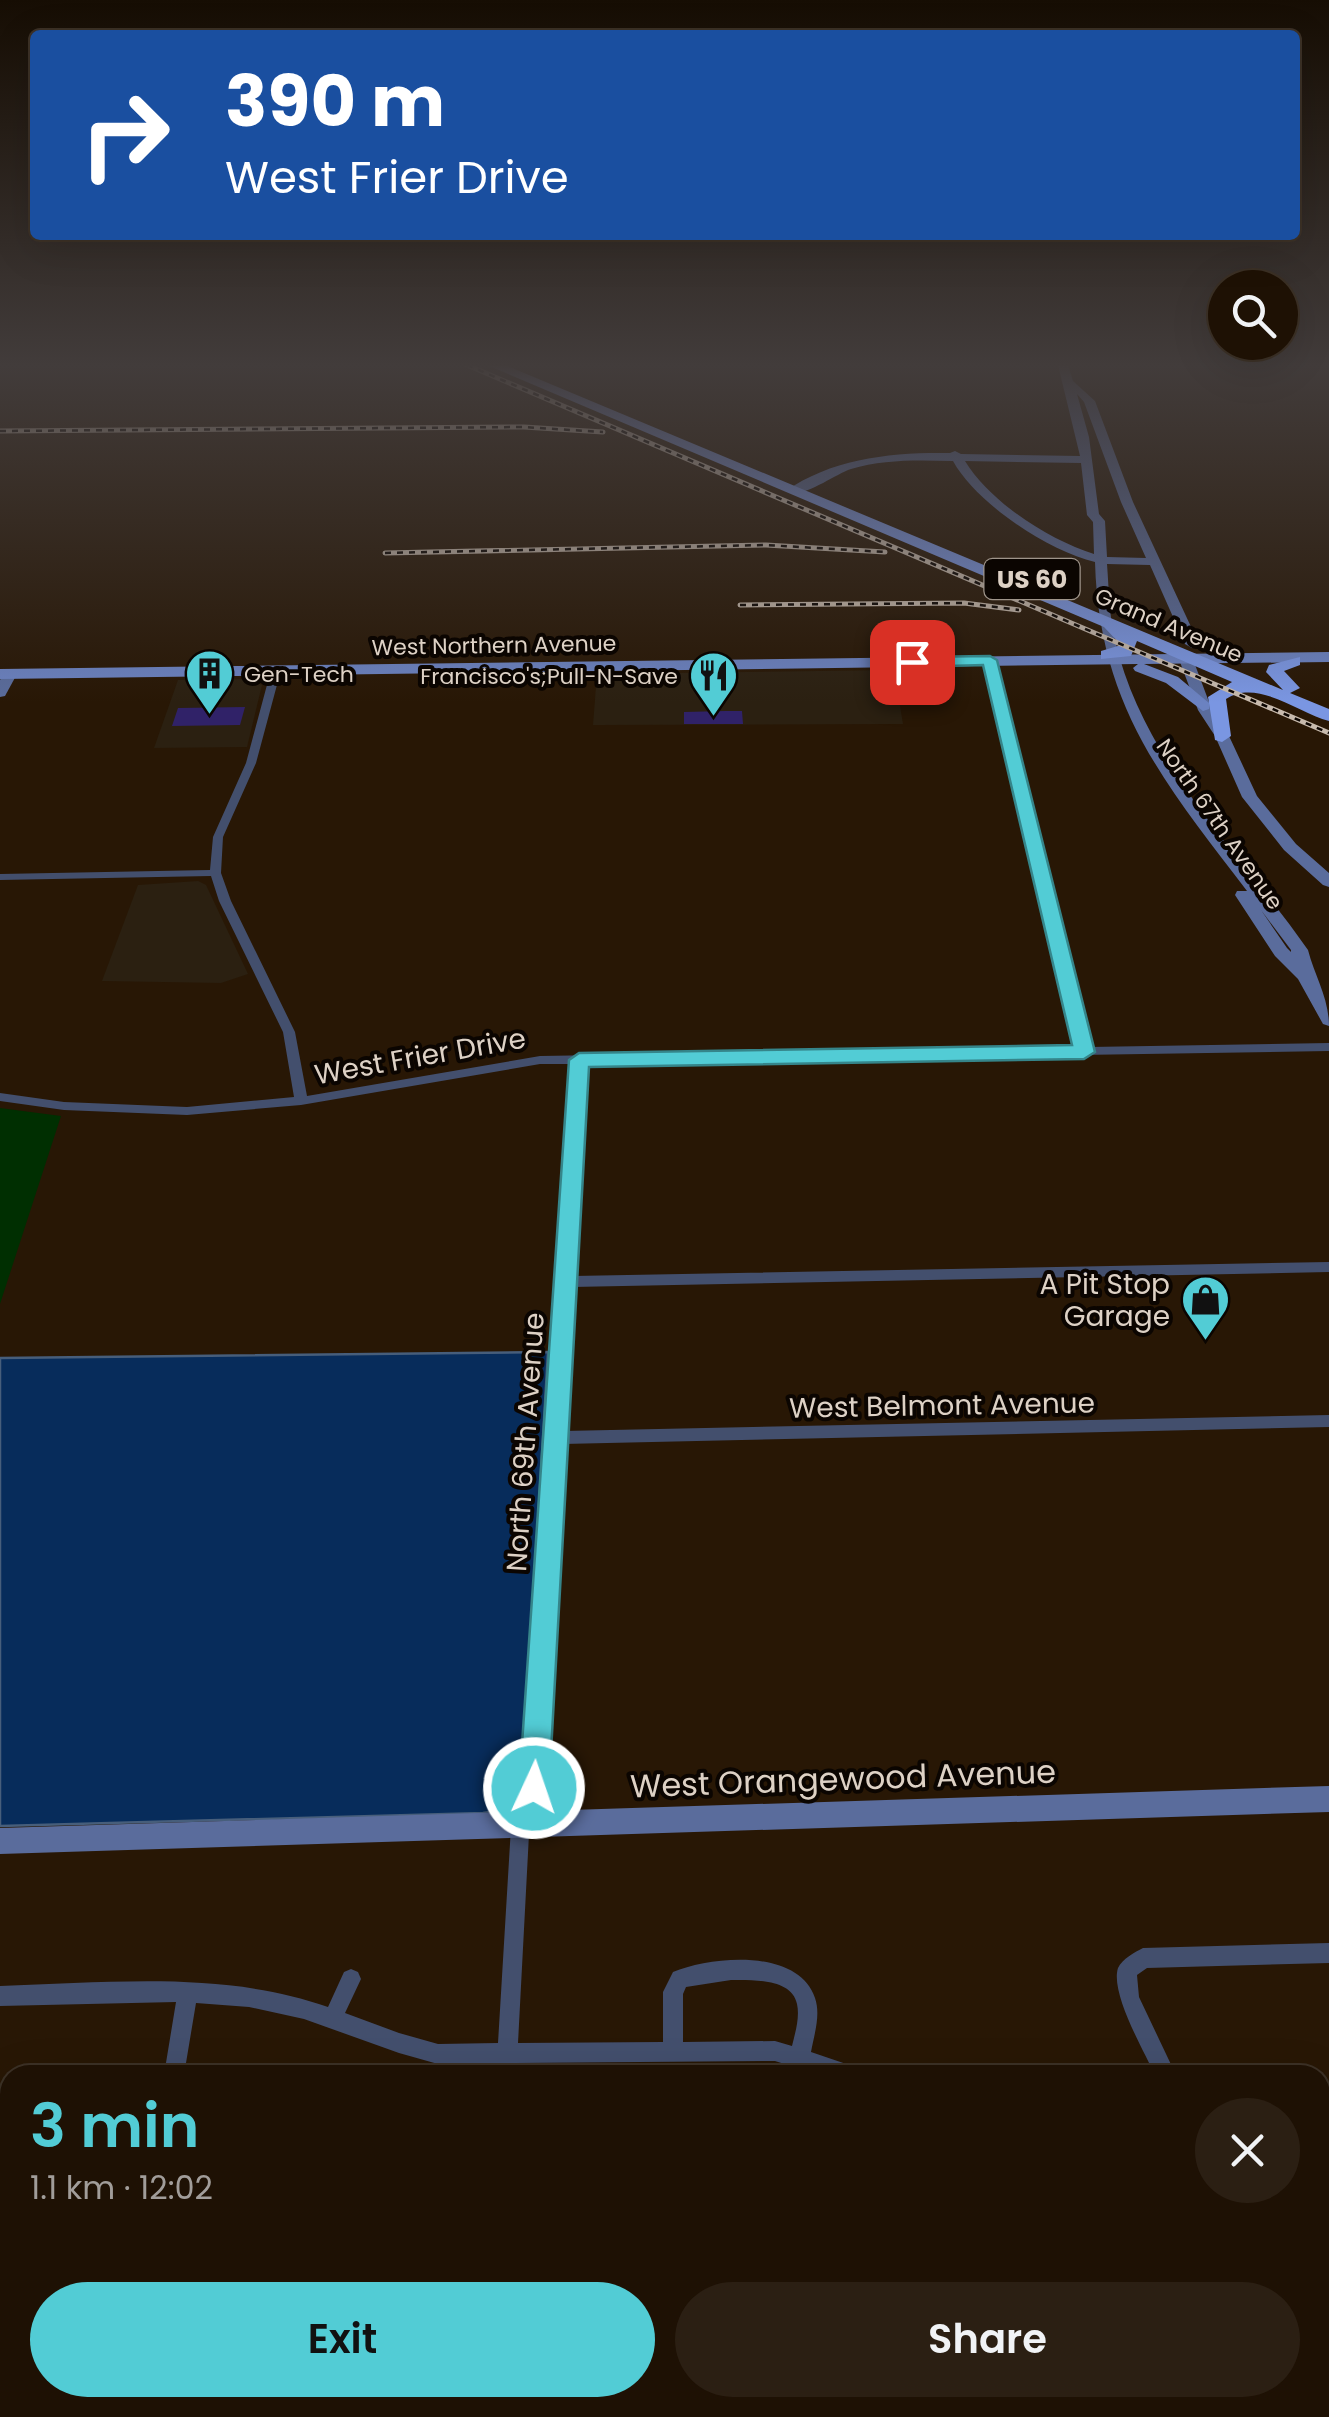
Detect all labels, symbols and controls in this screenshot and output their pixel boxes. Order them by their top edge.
text: 390 m [225,52,445,151]
icon: right [60,70,190,200]
text: West Frier Drive [225,146,569,209]
map controls [1208,270,1298,360]
button: search [1208,270,1298,360]
road number: US 60 [984,559,1080,599]
street label: Grand Avenue [1090,580,1247,671]
pin [870,620,955,705]
street label: West Northern Avenue [371,628,617,663]
icon: arrive [885,635,940,690]
building icon: Gen-Tech [183,648,235,716]
restaurant icon: Francisco's;Pull-N-Save [687,650,739,718]
place label: Gen-Tech [244,659,354,690]
place label: Francisco's;Pull-N-Save [420,661,678,692]
street label: North 67th Avenue [1149,733,1290,916]
street label: West Frier Drive [311,1019,529,1094]
place label: A Pit Stop Garage [1039,1265,1170,1336]
shop icon: A Pit Stop Garage [1179,1274,1231,1342]
street label: North 69th Avenue [497,1311,554,1573]
street label: West Belmont Avenue [789,1383,1095,1428]
position arrow [482,1736,586,1840]
street label: West Orangewood Avenue [629,1749,1057,1808]
text: 3 min [30,2084,199,2168]
button: close [1195,2098,1300,2203]
text: 1.1 km · 12:02 [30,2165,213,2210]
button: Exit [30,2282,655,2397]
button: Share [675,2282,1300,2397]

